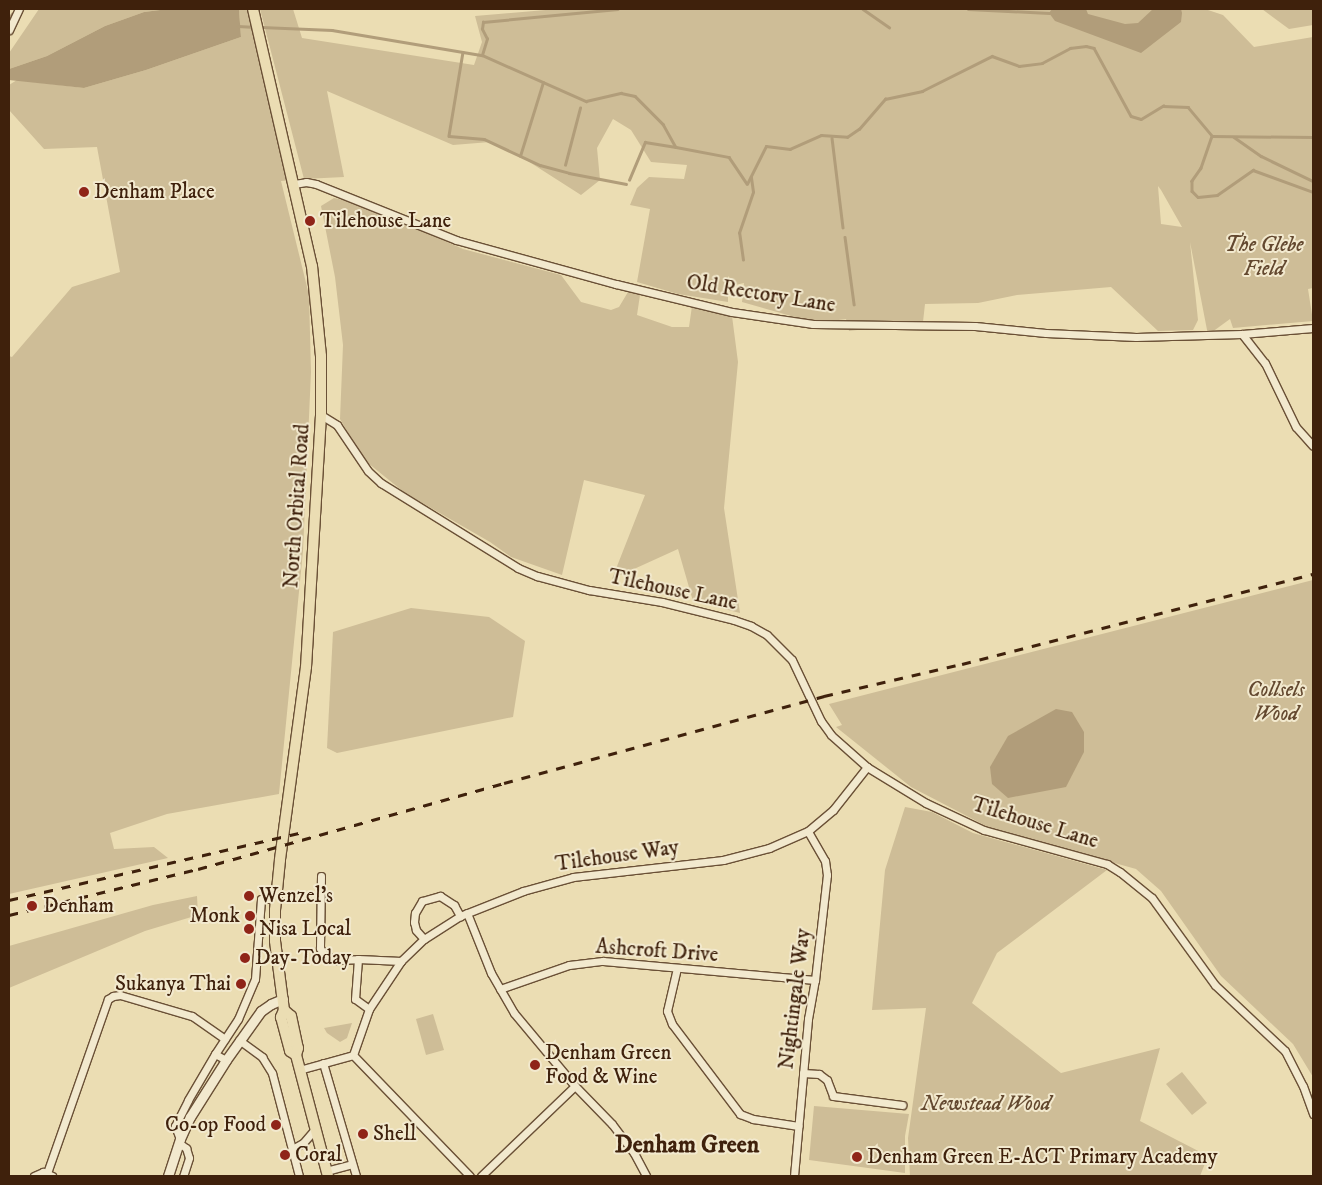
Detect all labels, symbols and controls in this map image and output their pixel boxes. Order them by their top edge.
place label: Denham Place [94,179,215,205]
marker: Denham Place [78,186,90,198]
place label: Tilehouse Lane [320,208,451,234]
marker: Tilehouse Lane [304,215,316,227]
park label: The Glebe Field [1225,232,1303,282]
street label: Old Rectory Lane [685,270,837,318]
street label: North Orbital Road [279,423,315,589]
street label: Tilehouse Lane [606,564,740,616]
park label: Collsels Wood [1247,677,1305,727]
street label: Tilehouse Lane [969,792,1101,854]
street label: Tilehouse Way [554,835,680,877]
place label: Wenzel's [259,883,333,909]
marker: Wenzel's [243,890,255,902]
place label: Denham [43,893,114,919]
marker: Denham [25,899,39,913]
place label: Monk [190,903,240,929]
marker: Monk [244,910,256,922]
place label: Nisa Local [259,916,351,942]
marker: Nisa Local [243,923,255,935]
street label: Nightingale Way [774,927,816,1071]
street label: Ashcroft Drive [595,934,719,968]
place label: Day-Today [255,945,351,971]
marker: Day-Today [239,952,251,964]
place label: Sukanya Thai [115,971,231,997]
marker: Sukanya Thai [235,978,247,990]
place label: Denham Green Food & Wine [545,1040,671,1090]
marker: Denham Green Food & Wine [529,1059,541,1071]
park label: Newstead Wood [921,1091,1051,1117]
place label: Co-op Food [165,1112,266,1138]
marker: Co-op Food [270,1119,282,1131]
place label: Shell [373,1121,416,1147]
marker: Shell [357,1128,369,1140]
district label: Denham Green [615,1132,759,1160]
place label: Coral [295,1142,342,1168]
place label: Denham Green E-ACT Primary Academy [867,1144,1217,1170]
marker: Coral [279,1149,291,1161]
marker: Denham Green E-ACT Primary Academy [851,1151,863,1163]

